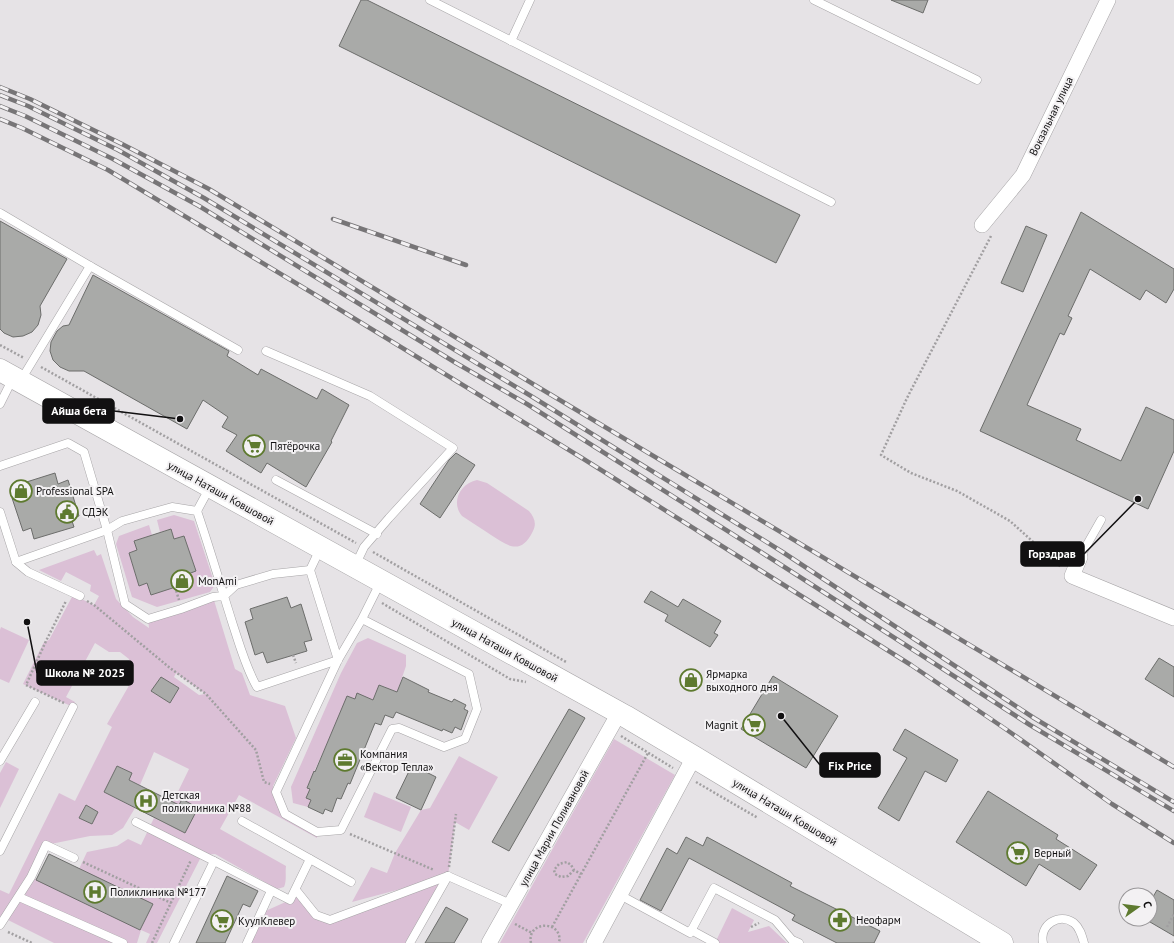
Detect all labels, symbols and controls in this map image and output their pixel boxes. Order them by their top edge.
street label: Вокзальная улица [1026,74,1076,158]
callout: Айша бета [43,399,114,423]
text: Айша бета [51,403,107,418]
supermarket icon: Пятёрочка [241,433,267,459]
place label: Пятёрочка [270,439,320,453]
street label: улица Наташи Ковшовой [165,458,277,528]
shop icon: Professional SPA [8,478,34,504]
place label: Professional SPA [36,484,114,498]
public building icon: СДЭК [54,499,80,525]
place label: СДЭК [82,505,109,519]
callout: Горздрав [1021,542,1084,566]
text: Горздрав [1028,546,1076,561]
shop icon: MonAmi [169,568,195,594]
place label: MonAmi [198,574,237,588]
street label: улица Наташи Ковшовой [449,615,561,685]
callout: Школа № 2025 [37,661,133,685]
text: Школа № 2025 [45,665,125,680]
shop icon: Ярмарка выходного дня [678,667,704,693]
place label: Ярмарка выходного дня [706,667,778,694]
supermarket icon: Magnit [741,712,767,738]
place label: Magnit [705,718,738,732]
office icon: Компания «Вектор Тепла» [332,747,358,773]
place label: Компания «Вектор Тепла» [360,747,434,774]
callout: Fix Price [820,753,880,777]
text: Fix Price [828,758,872,773]
street label: улица Марии Поливановой [516,767,592,889]
street label: улица Наташи Ковшовой [730,775,840,849]
hospital icon: Детская поликлиника №88 [133,788,159,814]
place label: Детская поликлиника №88 [162,788,251,815]
supermarket icon: Верный [1005,840,1031,866]
place label: Верный [1034,846,1071,860]
hospital icon: Поликлиника №177 [82,879,108,905]
place label: Поликлиника №177 [110,885,207,899]
north arrow [1118,887,1158,927]
text: С [1140,900,1155,909]
pharmacy icon: Неофарм [827,907,853,933]
supermarket icon: КуулКлевер [209,908,235,934]
place label: Неофарм [856,913,901,927]
place label: КуулКлевер [238,914,295,928]

